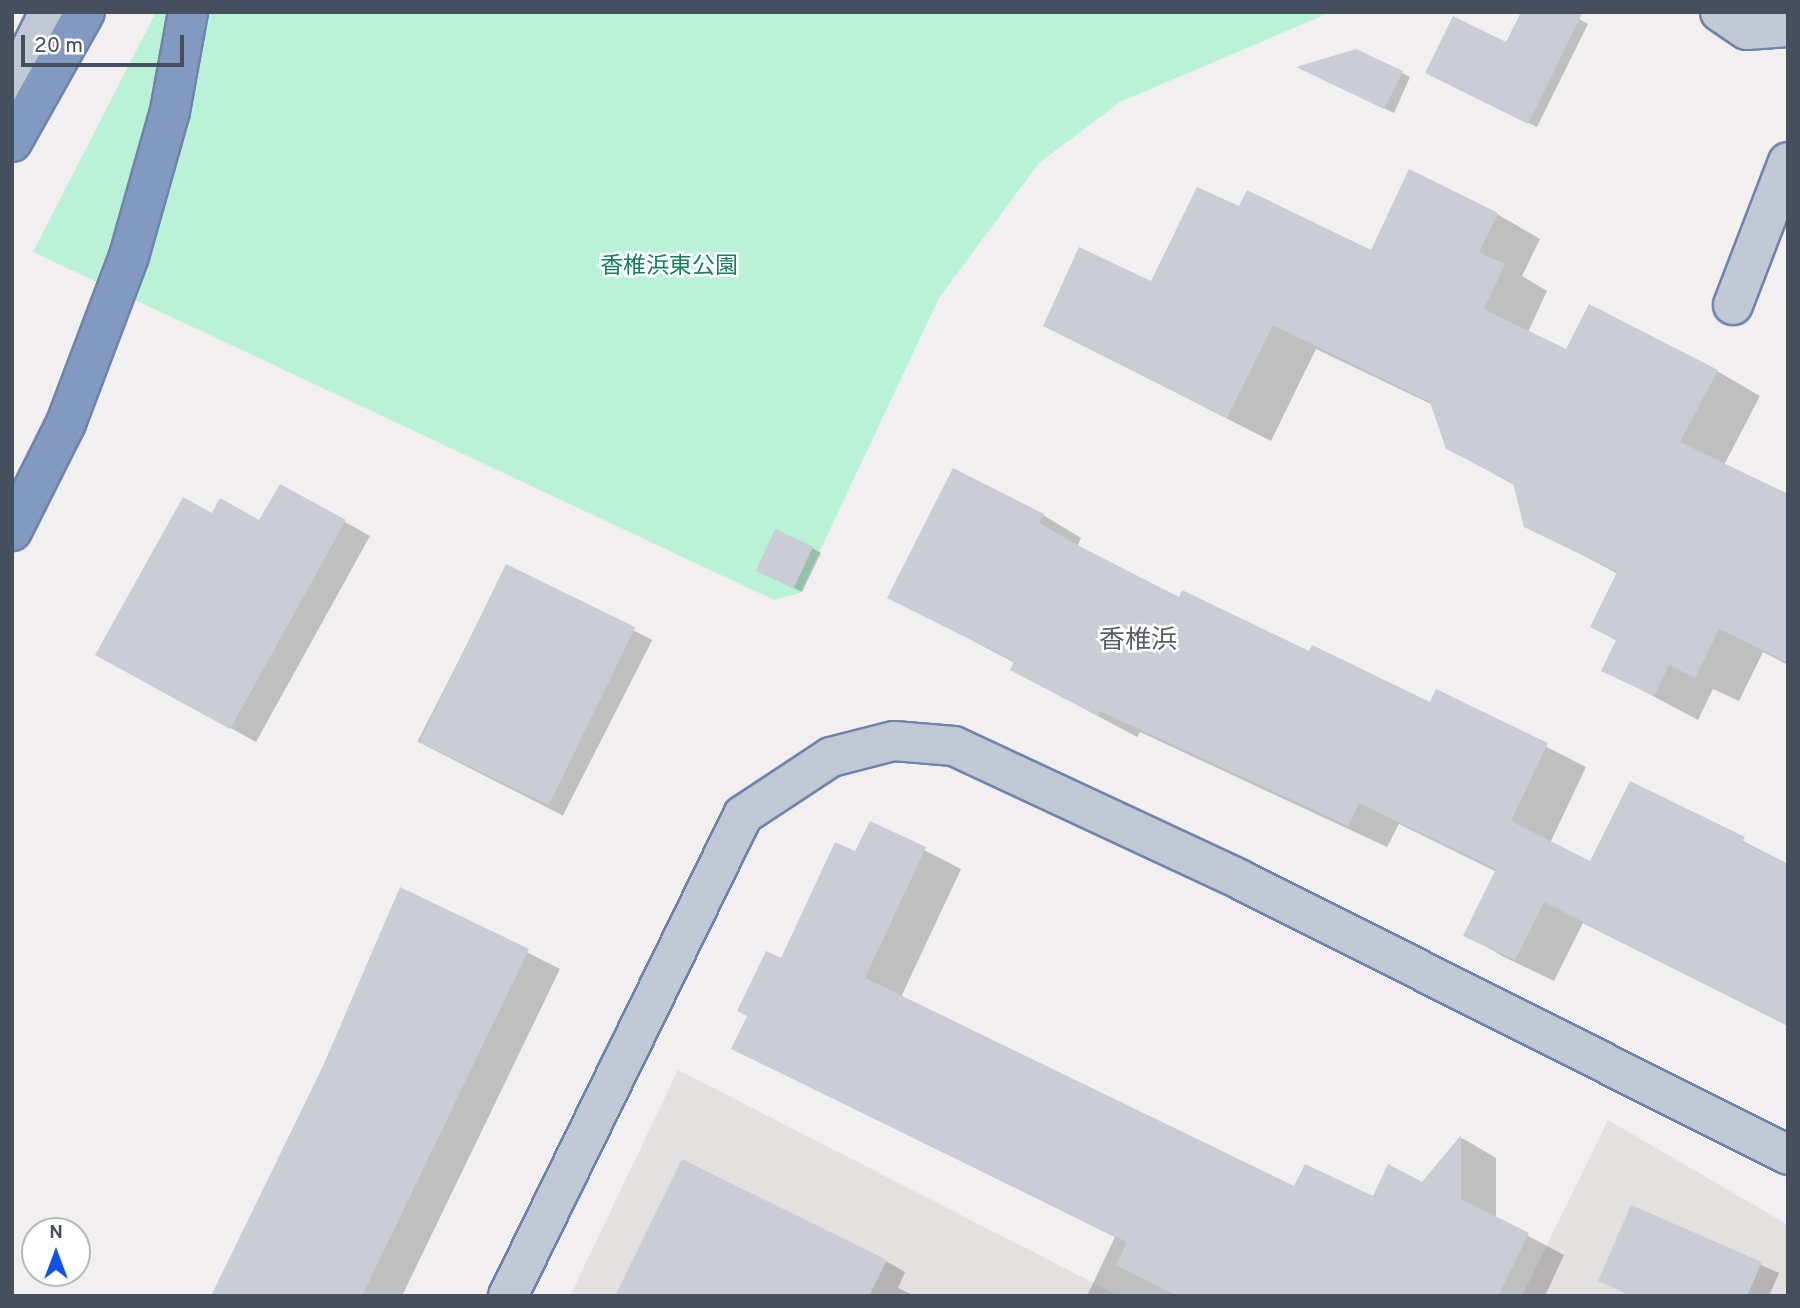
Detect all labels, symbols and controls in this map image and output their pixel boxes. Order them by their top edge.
scale bar [24,21,187,65]
text: 20 m [34,33,83,60]
park label: 香椎浜東公園 [600,254,738,282]
district label: 香椎浜 [1099,626,1177,658]
north arrow [21,1217,91,1287]
text: N [49,1221,63,1245]

